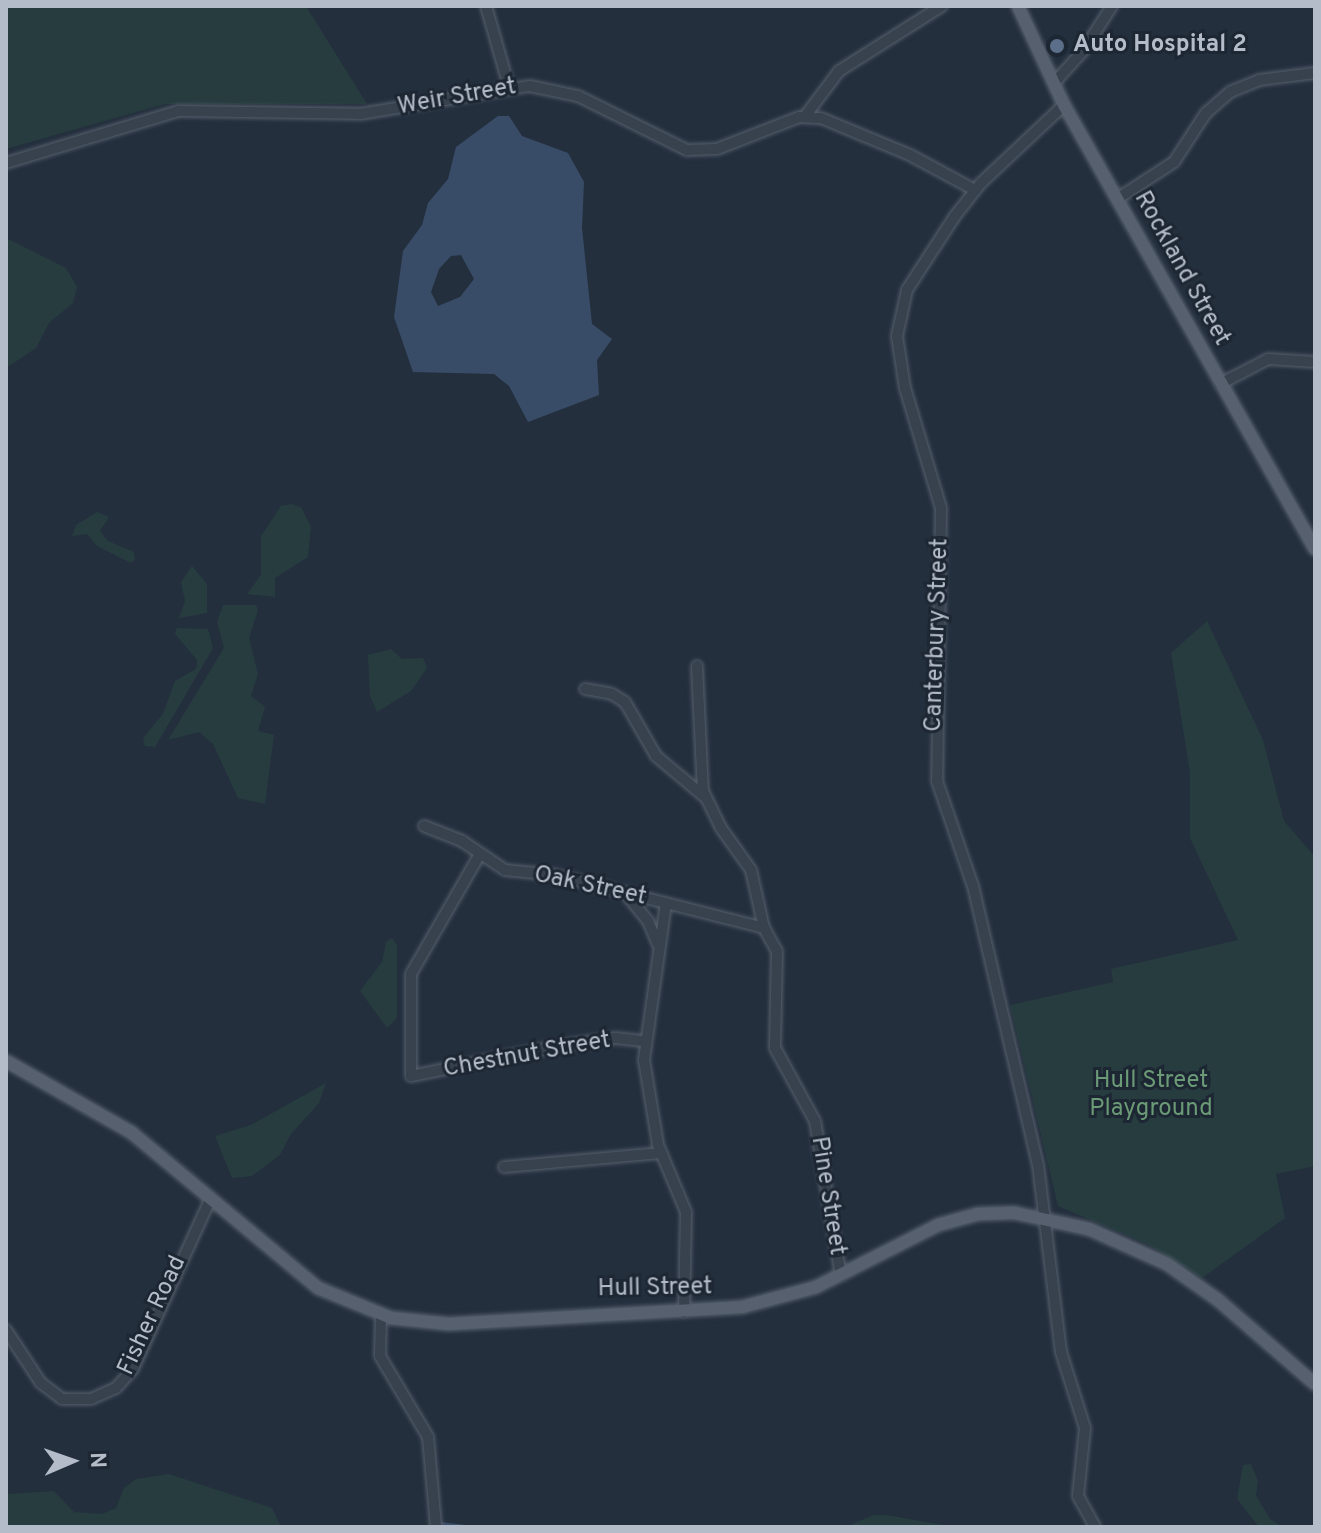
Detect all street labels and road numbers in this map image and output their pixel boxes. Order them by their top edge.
street label: Weir Street [396,73,518,123]
street label: Rockland Street [1127,187,1235,351]
street label: Canterbury Street [920,538,956,732]
street label: Oak Street [531,861,649,913]
street label: Chestnut Street [441,1027,613,1085]
street label: Pine Street [803,1135,851,1257]
street label: Fisher Road [113,1252,193,1380]
street label: Hull Street [597,1274,713,1304]

